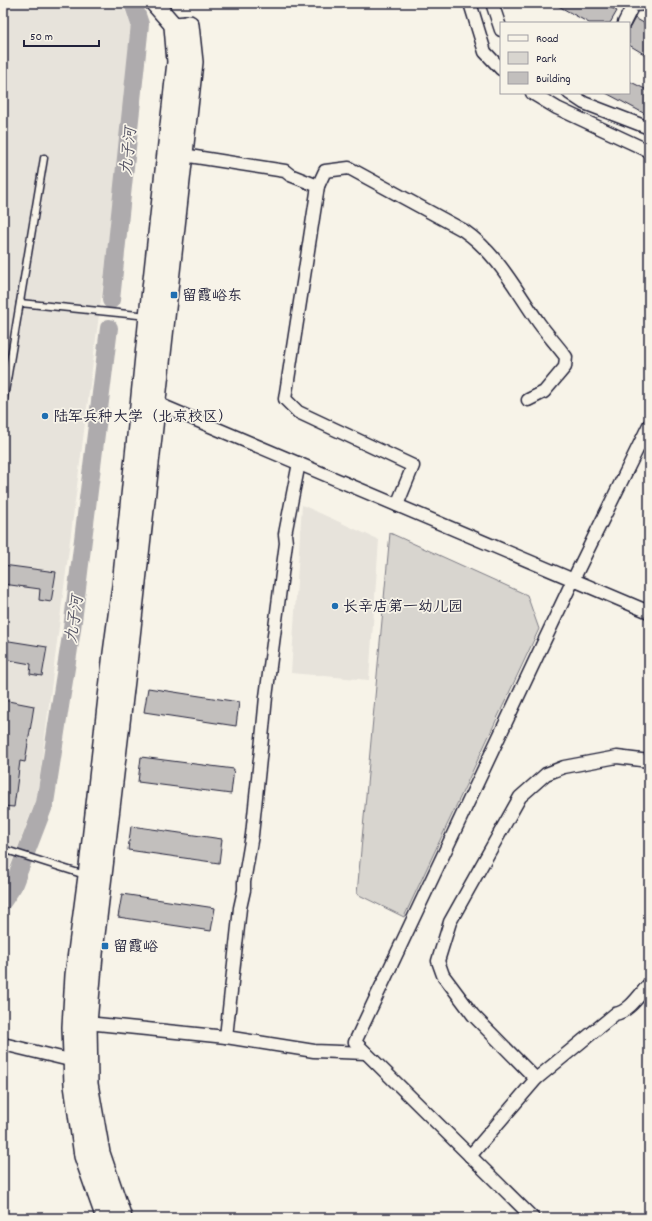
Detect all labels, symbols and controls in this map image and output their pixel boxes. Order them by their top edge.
scale bar [24,22,99,48]
legend [500,22,630,94]
text: 50 m [30,29,53,46]
text: Road [536,31,558,48]
text: Park [536,51,557,68]
text: Building [536,71,571,88]
water label: 九子河 [116,123,144,176]
place label: 留霞峪东 [182,286,242,308]
marker: 留霞峪东 [169,290,179,300]
place label: 陆军兵种大学（北京校区） [53,407,233,429]
marker: 陆军兵种大学（北京校区） [40,411,50,421]
water label: 九子河 [61,591,91,645]
place label: 长辛店第一幼儿园 [343,597,463,619]
marker: 长辛店第一幼儿园 [330,601,340,611]
place label: 留霞峪 [113,937,158,959]
marker: 留霞峪 [100,941,110,951]

